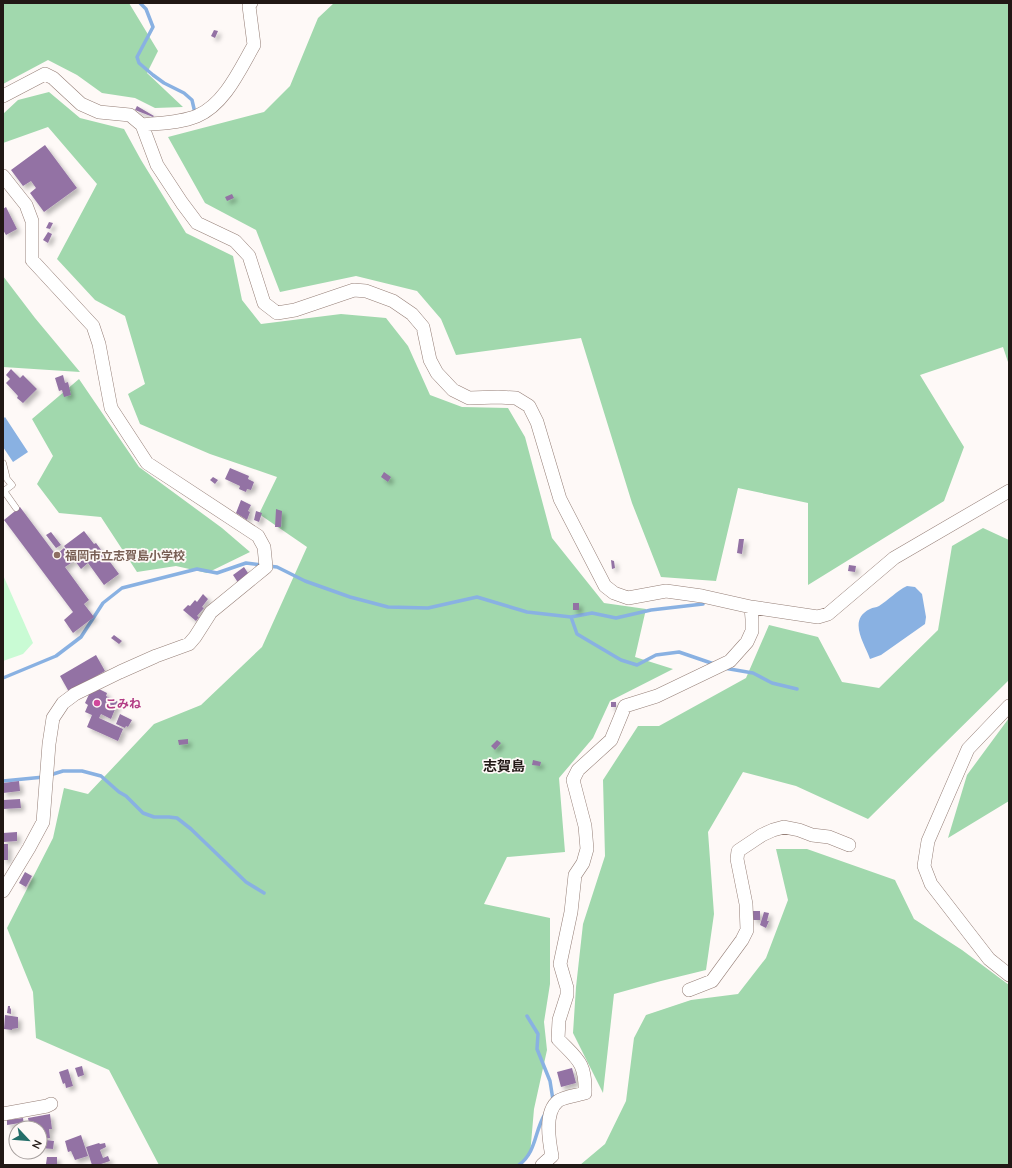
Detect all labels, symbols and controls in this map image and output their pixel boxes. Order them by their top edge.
place label: 福岡市立志賀島小学校 [65,548,185,563]
marker: 福岡市立志賀島小学校 [52,550,62,560]
place label: こみね [105,696,141,711]
marker: こみね [92,698,102,708]
district label: 志賀島 [483,757,525,775]
north arrow [8,1120,48,1160]
text: N [29,1138,45,1151]

